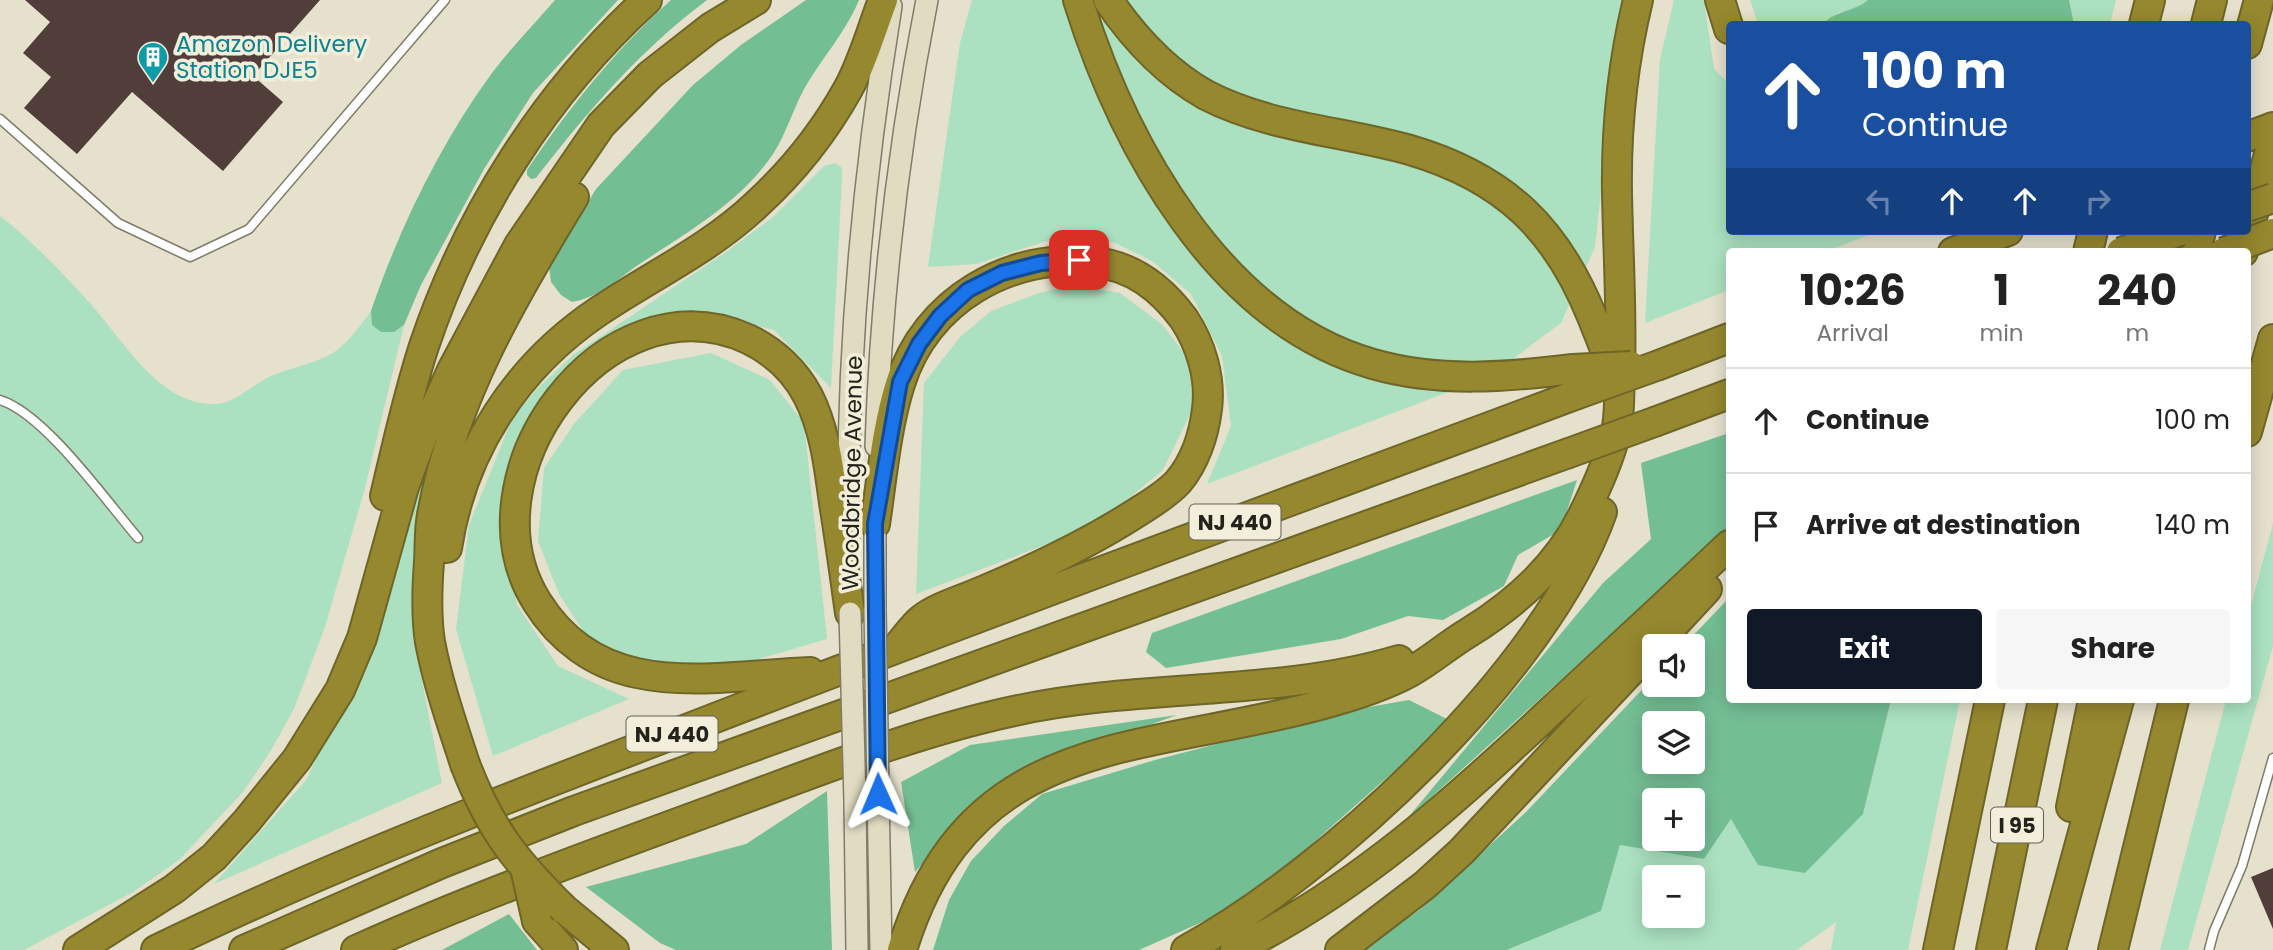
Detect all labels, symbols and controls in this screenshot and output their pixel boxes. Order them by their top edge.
place label: Amazon Delivery Station DJE5 [176,28,367,86]
text: 100 m [1862,37,2007,105]
building icon: Amazon Delivery Station DJE5 [136,40,170,84]
icon: ahead [1747,49,1838,140]
text: Continue [1862,102,2008,147]
icon: left [1860,182,1898,220]
icon: ahead [1933,182,1971,220]
icon: ahead [2006,182,2044,220]
icon: right [2079,182,2117,220]
pin [1049,230,1109,290]
icon: arrive [1060,241,1098,279]
text: 10:26 [1800,261,1906,320]
text: 1 [1994,261,2009,320]
text: 240 [2097,261,2177,320]
text: Arrival [1817,317,1889,349]
text: min [1979,317,2024,349]
text: m [2125,317,2149,349]
street label: Woodbridge Avenue [834,355,870,591]
icon: ahead [1747,402,1785,440]
text: Continue [1806,402,1929,438]
text: 100 m [2155,402,2230,438]
road number: NJ 440 [1190,504,1280,540]
icon: arrive [1747,507,1785,545]
text: Arrive at destination [1806,507,2081,543]
text: 140 m [2155,507,2230,543]
button: Exit [1747,609,1982,689]
button: Share [1996,609,2230,689]
map controls [1642,634,1705,928]
button: sound [1642,634,1705,697]
button: layers [1642,711,1705,774]
road number: NJ 440 [626,716,718,752]
position arrow [841,757,915,831]
button: + [1642,788,1705,851]
road number: I 95 [1991,808,2043,842]
button: − [1642,865,1705,928]

